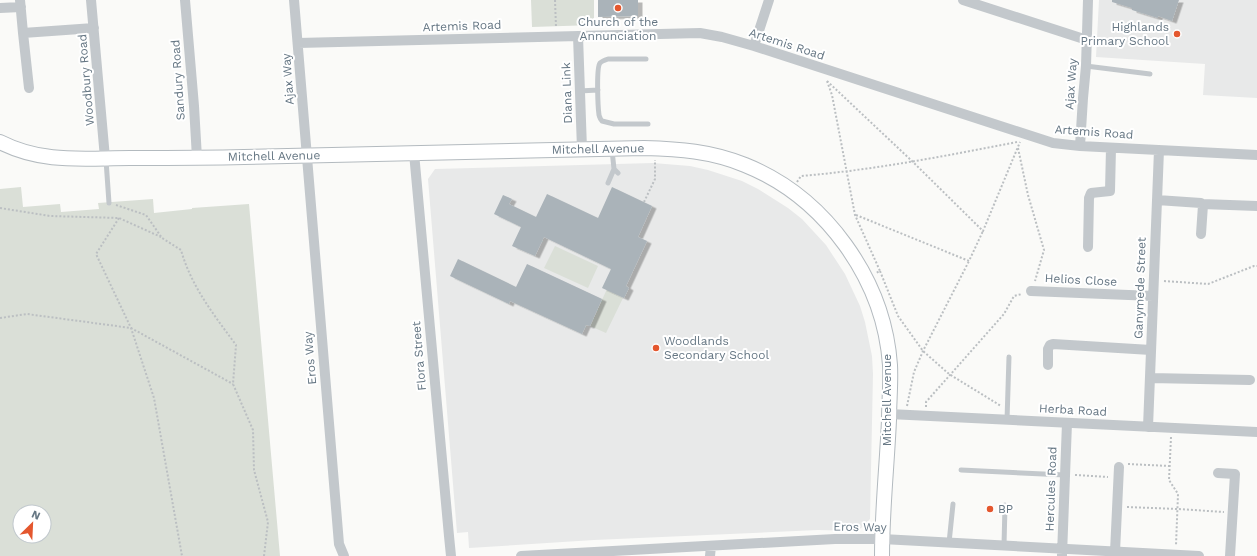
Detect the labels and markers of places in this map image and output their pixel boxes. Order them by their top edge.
marker: Church of the Annunciation [613,3,623,13]
place label: Church of the Annunciation [578,15,658,43]
place label: Highlands Primary School [1081,20,1169,48]
marker: Highlands Primary School [1172,29,1182,39]
place label: Woodlands Secondary School [664,334,769,362]
marker: Woodlands Secondary School [651,343,661,353]
place label: BP [998,502,1013,516]
marker: BP [985,504,995,514]

